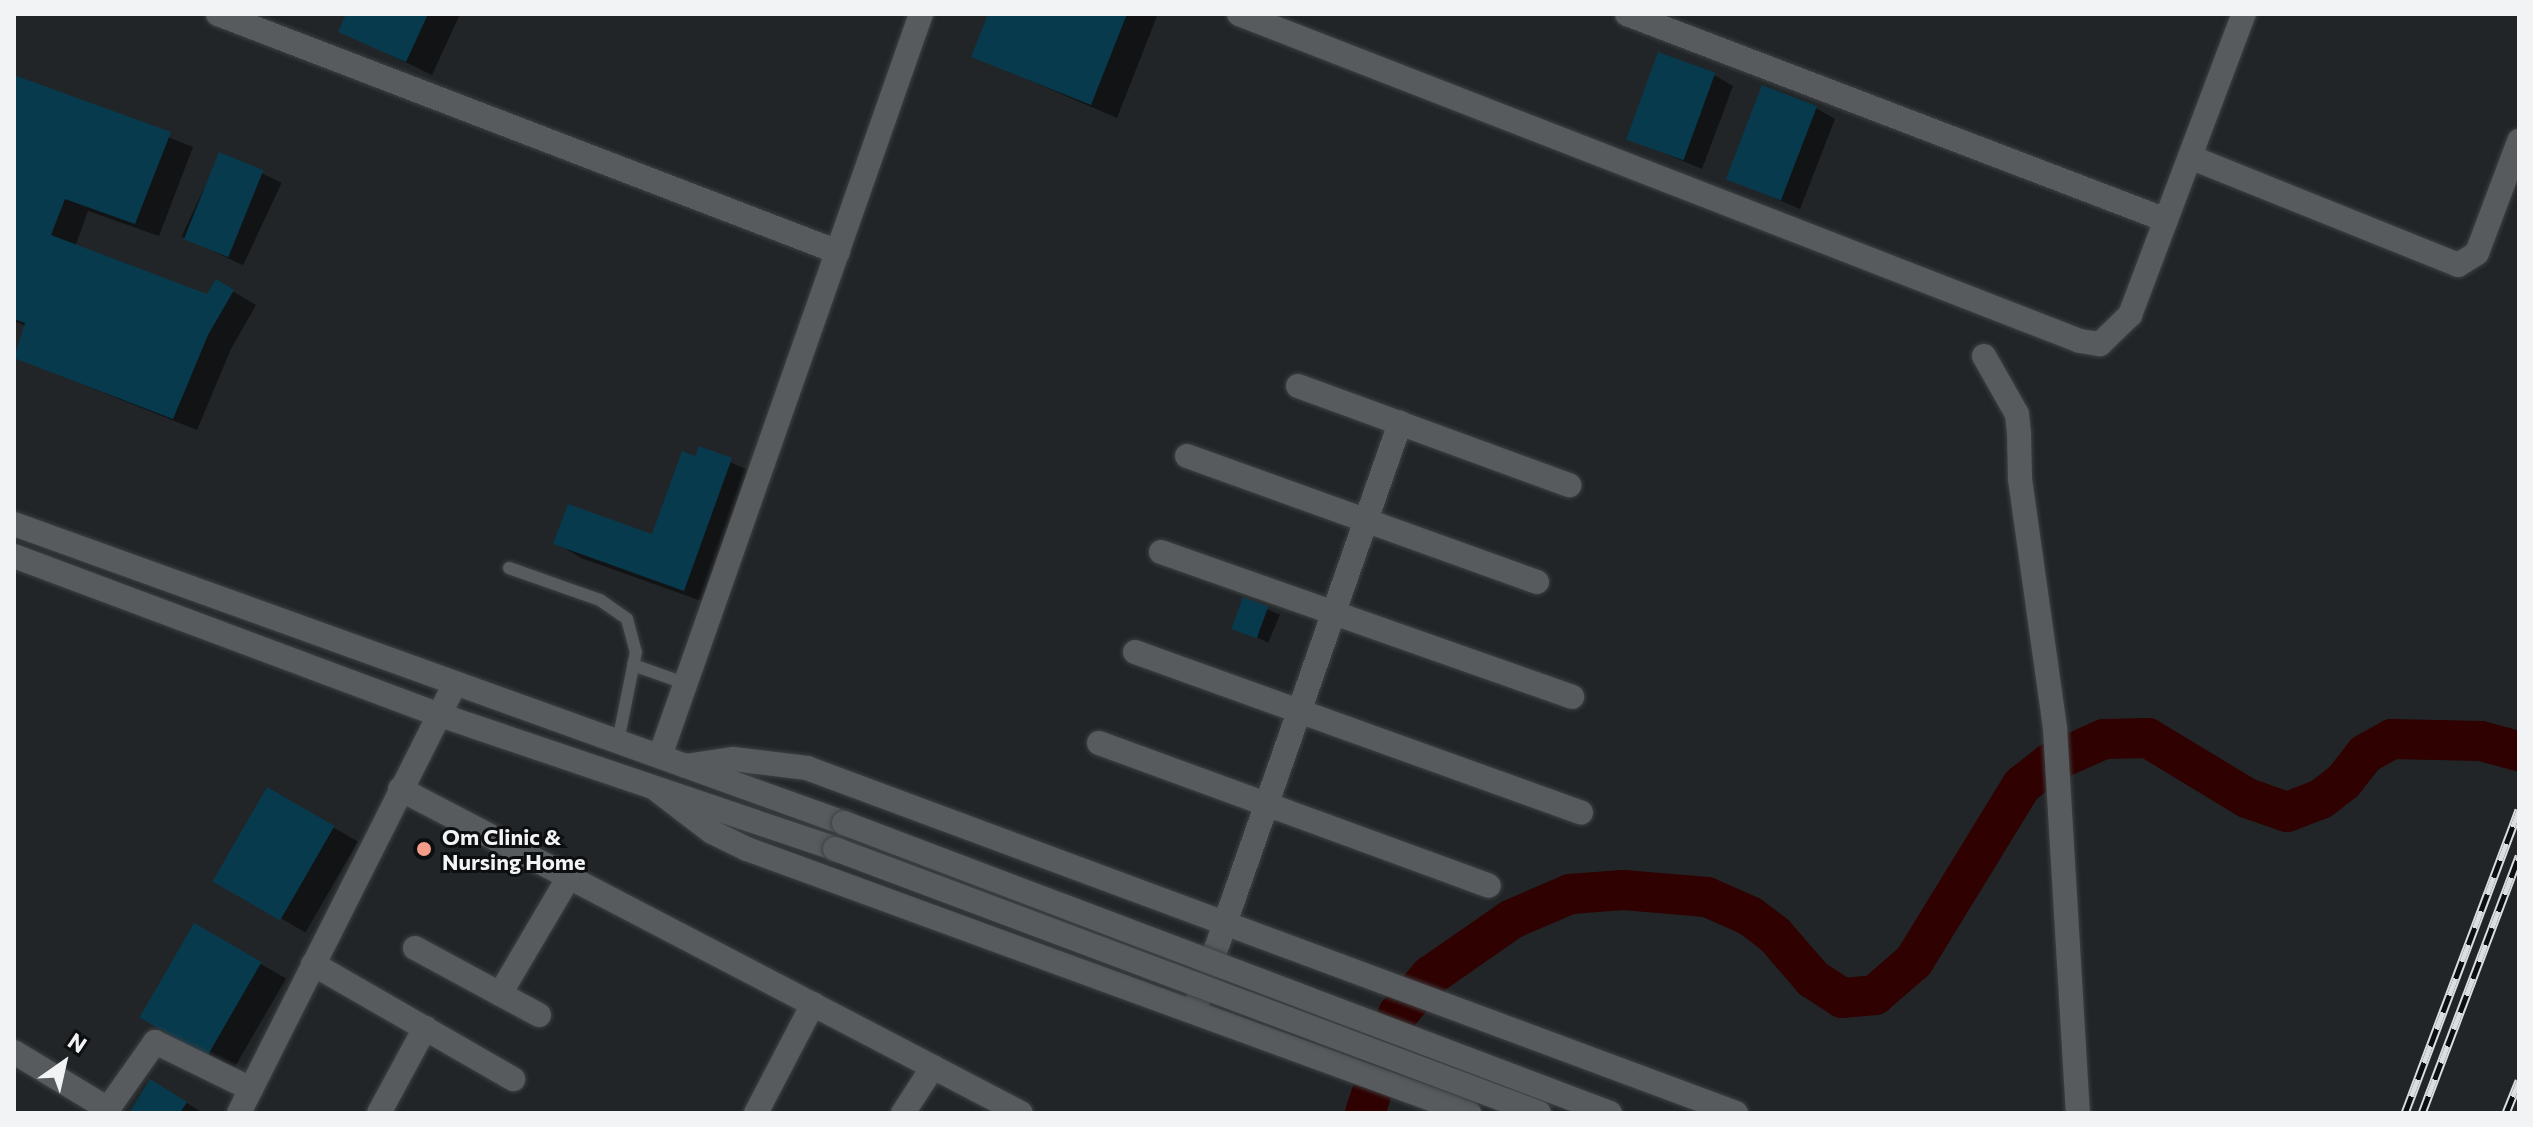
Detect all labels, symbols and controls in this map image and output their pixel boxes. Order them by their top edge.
place label: Om Clinic & Nursing Home [442,823,586,874]
marker: Om Clinic & Nursing Home [413,838,435,860]
north arrow [24,1023,104,1103]
text: N [63,1027,92,1058]

